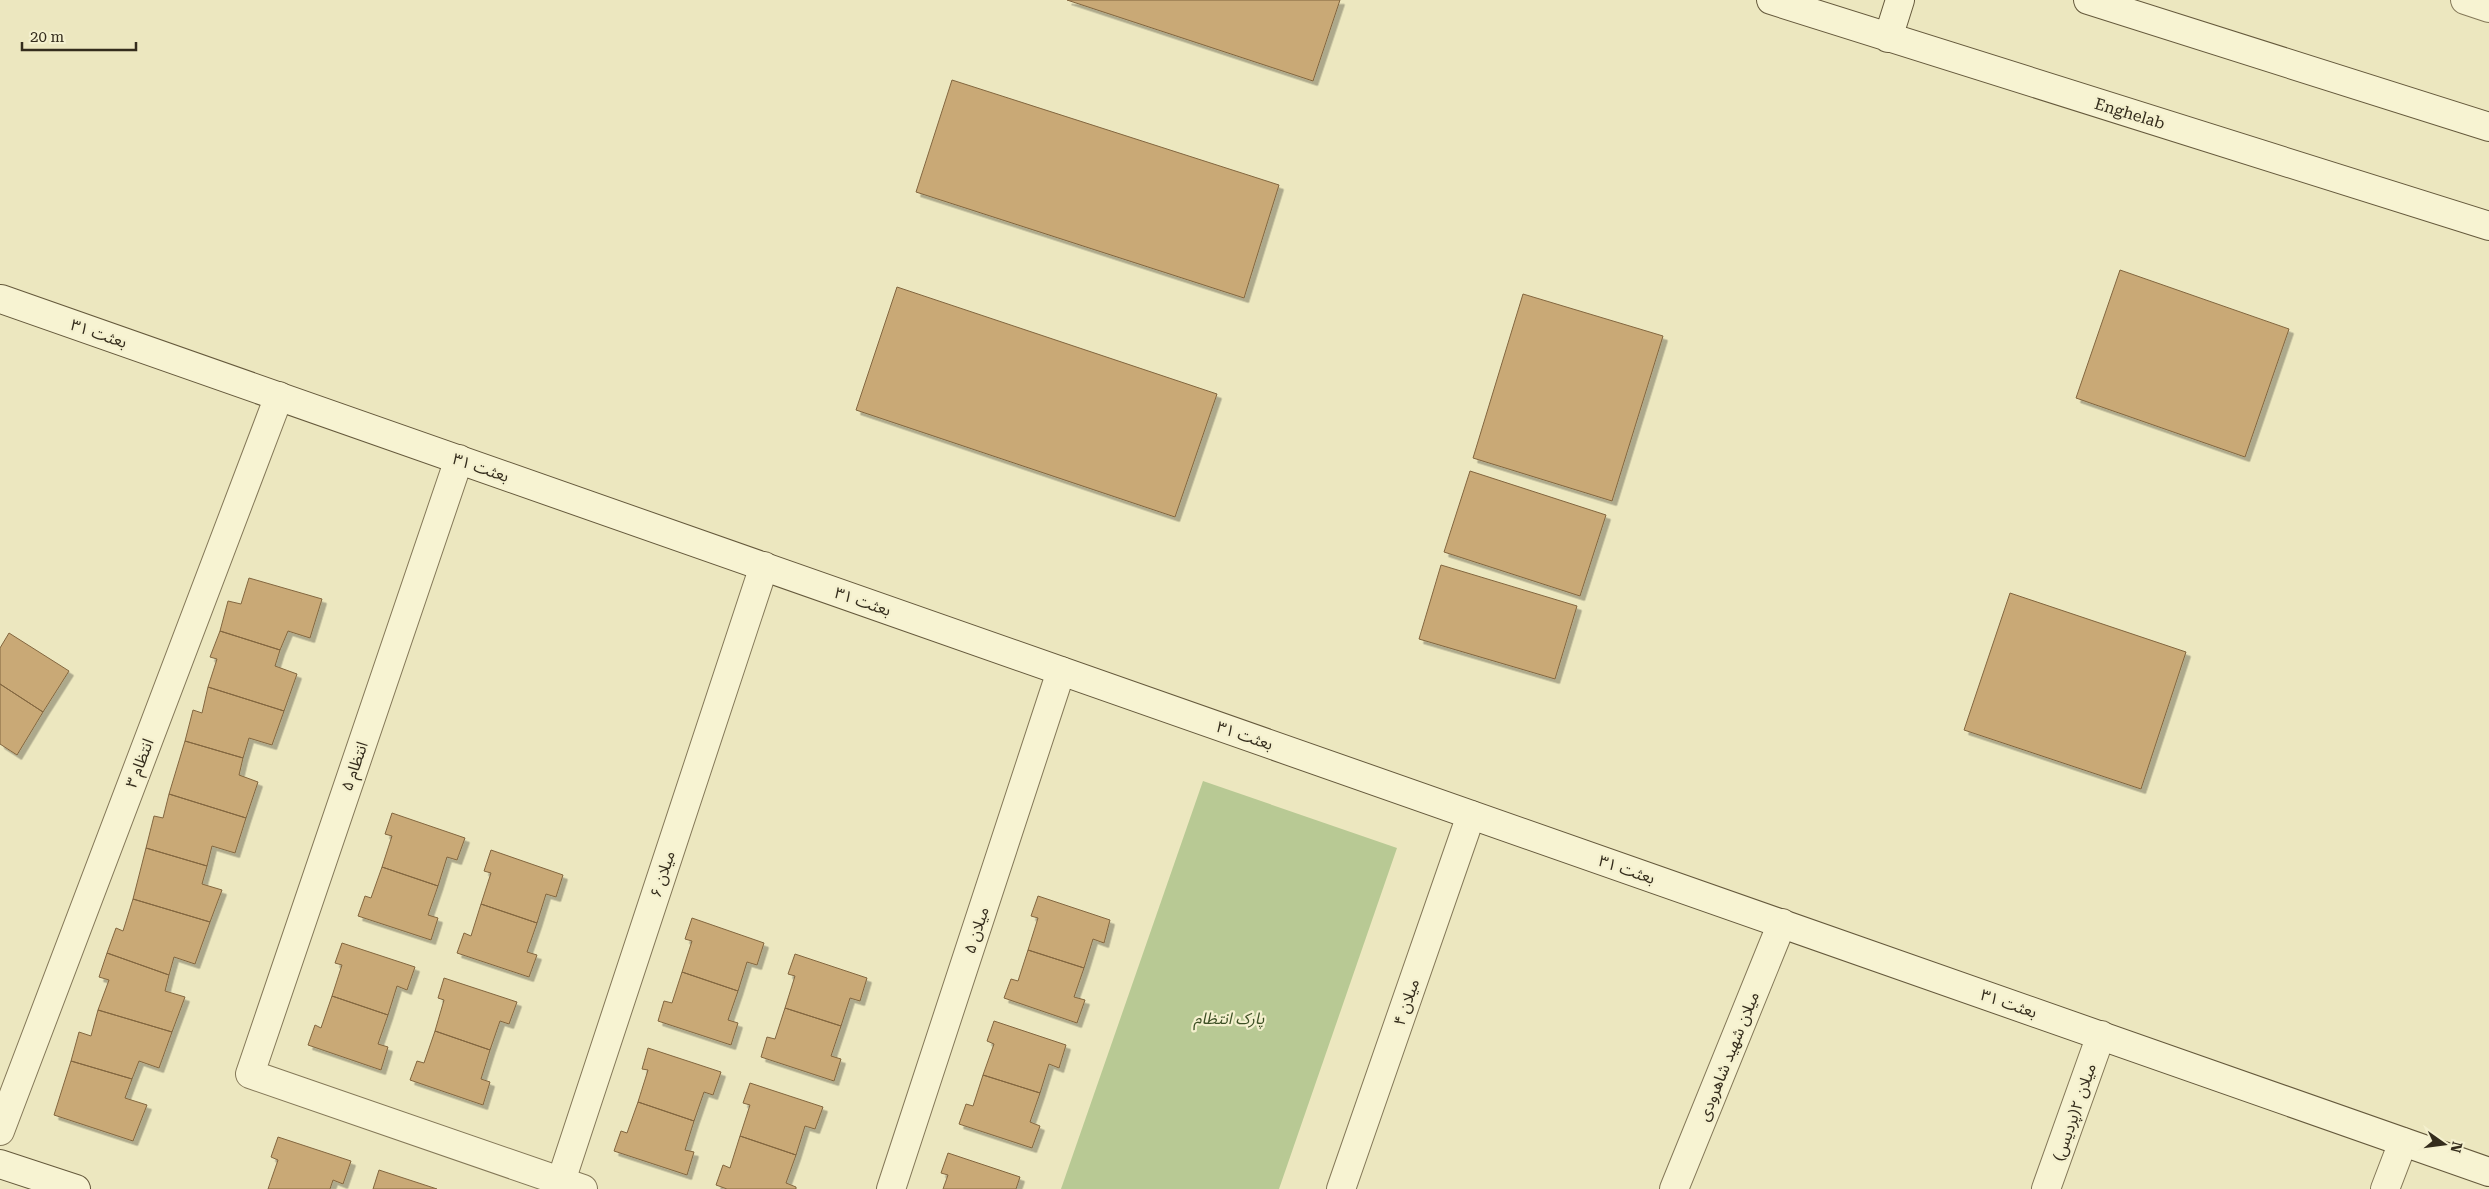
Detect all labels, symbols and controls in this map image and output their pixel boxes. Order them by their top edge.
scale bar [22,20,136,52]
text: 20 m [30,28,65,46]
street label: Enghelab [2092,94,2167,133]
street label: بعثت ۳۱ [68,315,130,352]
street label: بعثت ۳۱ [450,449,512,486]
street label: بعثت ۳۱ [832,583,894,620]
street label: بعثت ۳۱ [1214,717,1276,754]
street label: انتظام ۳ [121,736,160,791]
street label: انتظام ۵ [337,739,375,794]
street label: میلان ۶ [646,848,679,900]
street label: بعثت ۳۱ [1596,851,1658,888]
street label: میلان ۵ [960,904,993,956]
street label: میلان ۴ [1390,976,1423,1028]
street label: بعثت ۳۱ [1978,985,2040,1022]
street label: میلان شهید شاهرودی [1694,989,1763,1124]
park label: پارک انتظام [1193,1009,1265,1031]
street label: میلان ۲(پردیس) [2049,1061,2101,1164]
north arrow [2419,1119,2469,1169]
text: N [2447,1140,2466,1155]

